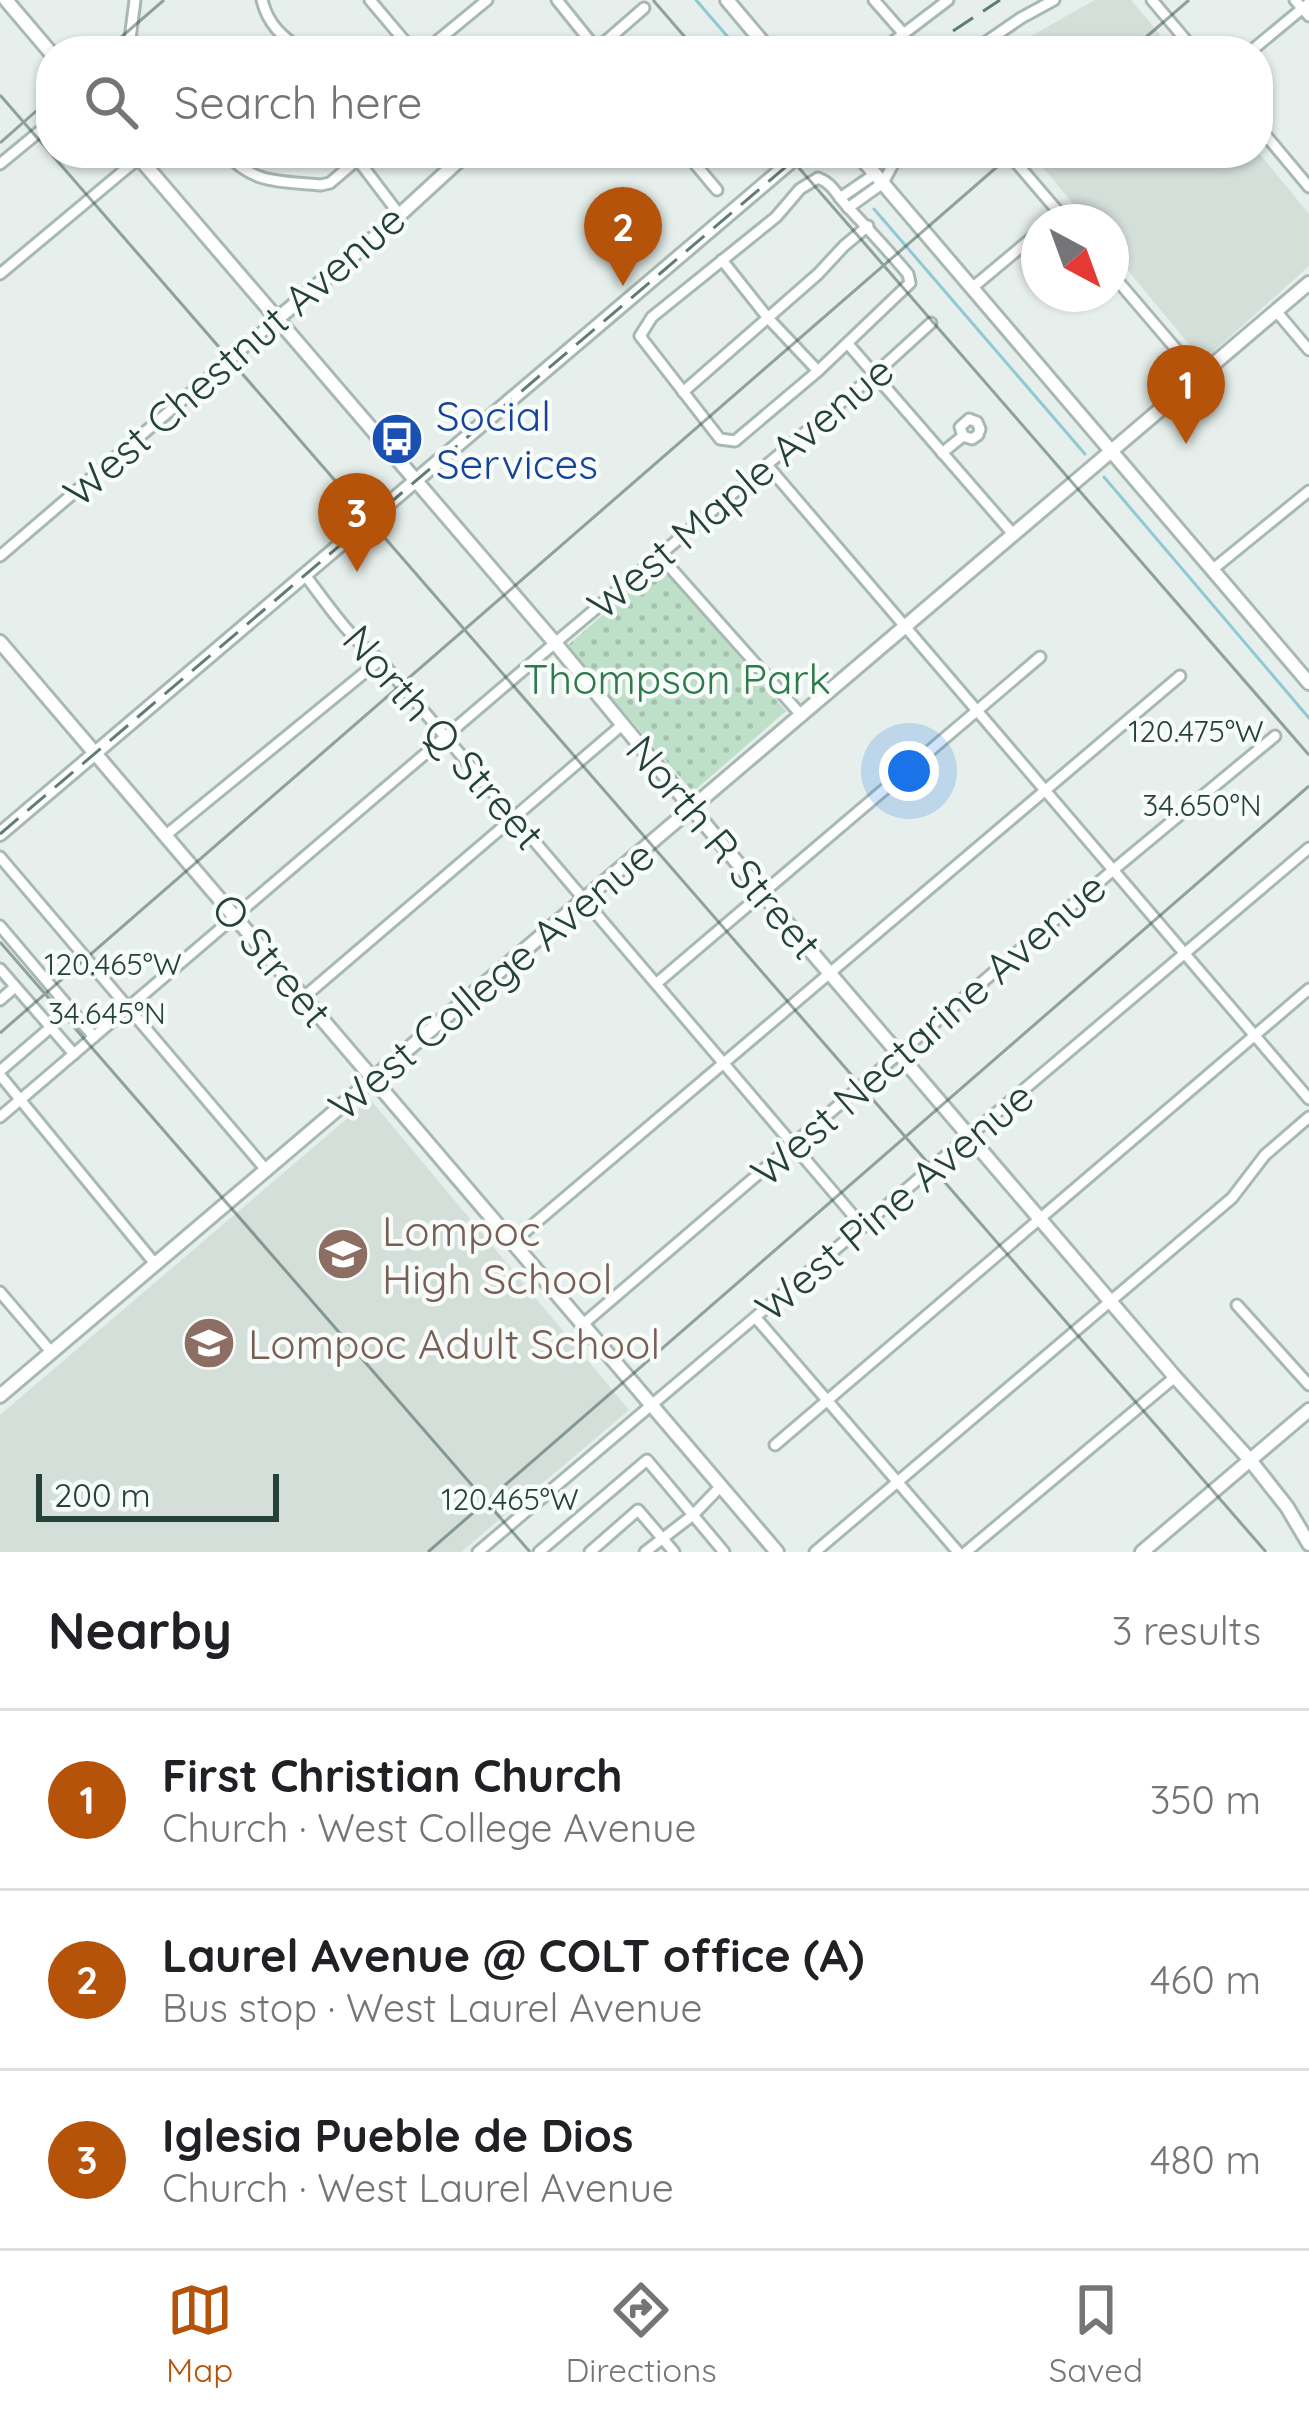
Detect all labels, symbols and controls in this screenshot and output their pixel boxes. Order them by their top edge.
search box [36,36,1273,168]
icon: search [78,69,144,135]
text: Search here [174,74,422,130]
pin: 2 [584,187,662,286]
street label: West Chestnut Avenue [52,192,416,518]
north arrow [1021,204,1129,312]
street label: West Maple Avenue [576,344,904,630]
pin: 1 [1147,345,1225,444]
place label: Social Services [436,389,598,490]
bus stop icon: Social Services [369,411,425,467]
pin: 3 [318,473,396,572]
street label: North Q Street [332,614,556,860]
park label: Thompson Park [523,652,831,705]
text: 120.475°W [1128,712,1264,750]
street label: North R Street [615,724,833,970]
your location [879,741,939,801]
text: 34.650°N [1142,786,1262,824]
street label: West College Avenue [318,828,664,1132]
street label: West Nectarine Avenue [740,860,1116,1198]
street label: O Street [201,882,343,1038]
text: 120.465°W [44,945,182,983]
text: 34.645°N [48,994,166,1032]
street label: West Pine Avenue [744,1069,1044,1333]
place label: Lompoc High School [382,1204,612,1305]
school or university icon: Lompoc High School [315,1226,371,1282]
school or university icon: Lompoc Adult School [181,1315,237,1371]
place label: Lompoc Adult School [248,1317,660,1370]
scale bar [36,1468,279,1521]
text: 200 m [54,1474,151,1515]
text: 120.465°W [441,1480,579,1518]
text: Nearby [48,1598,232,1662]
text: 3 results [1112,1606,1261,1655]
text: First Christian Church [162,1747,623,1803]
text: 1 [79,1775,95,1824]
text: 350 m [1150,1775,1261,1824]
text: Church · West College Avenue [162,1803,697,1852]
text: Laurel Avenue @ COLT office (A) [162,1927,864,1983]
text: 2 [76,1955,98,2004]
text: 460 m [1150,1955,1261,2004]
text: Bus stop · West Laurel Avenue [162,1983,703,2032]
text: Iglesia Pueble de Dios [162,2107,633,2163]
text: 3 [77,2135,97,2184]
text: 480 m [1150,2135,1261,2184]
text: Church · West Laurel Avenue [162,2163,674,2212]
tab: Map [166,2277,233,2390]
tab: Directions [565,2277,717,2390]
tab: Saved [1049,2277,1143,2390]

